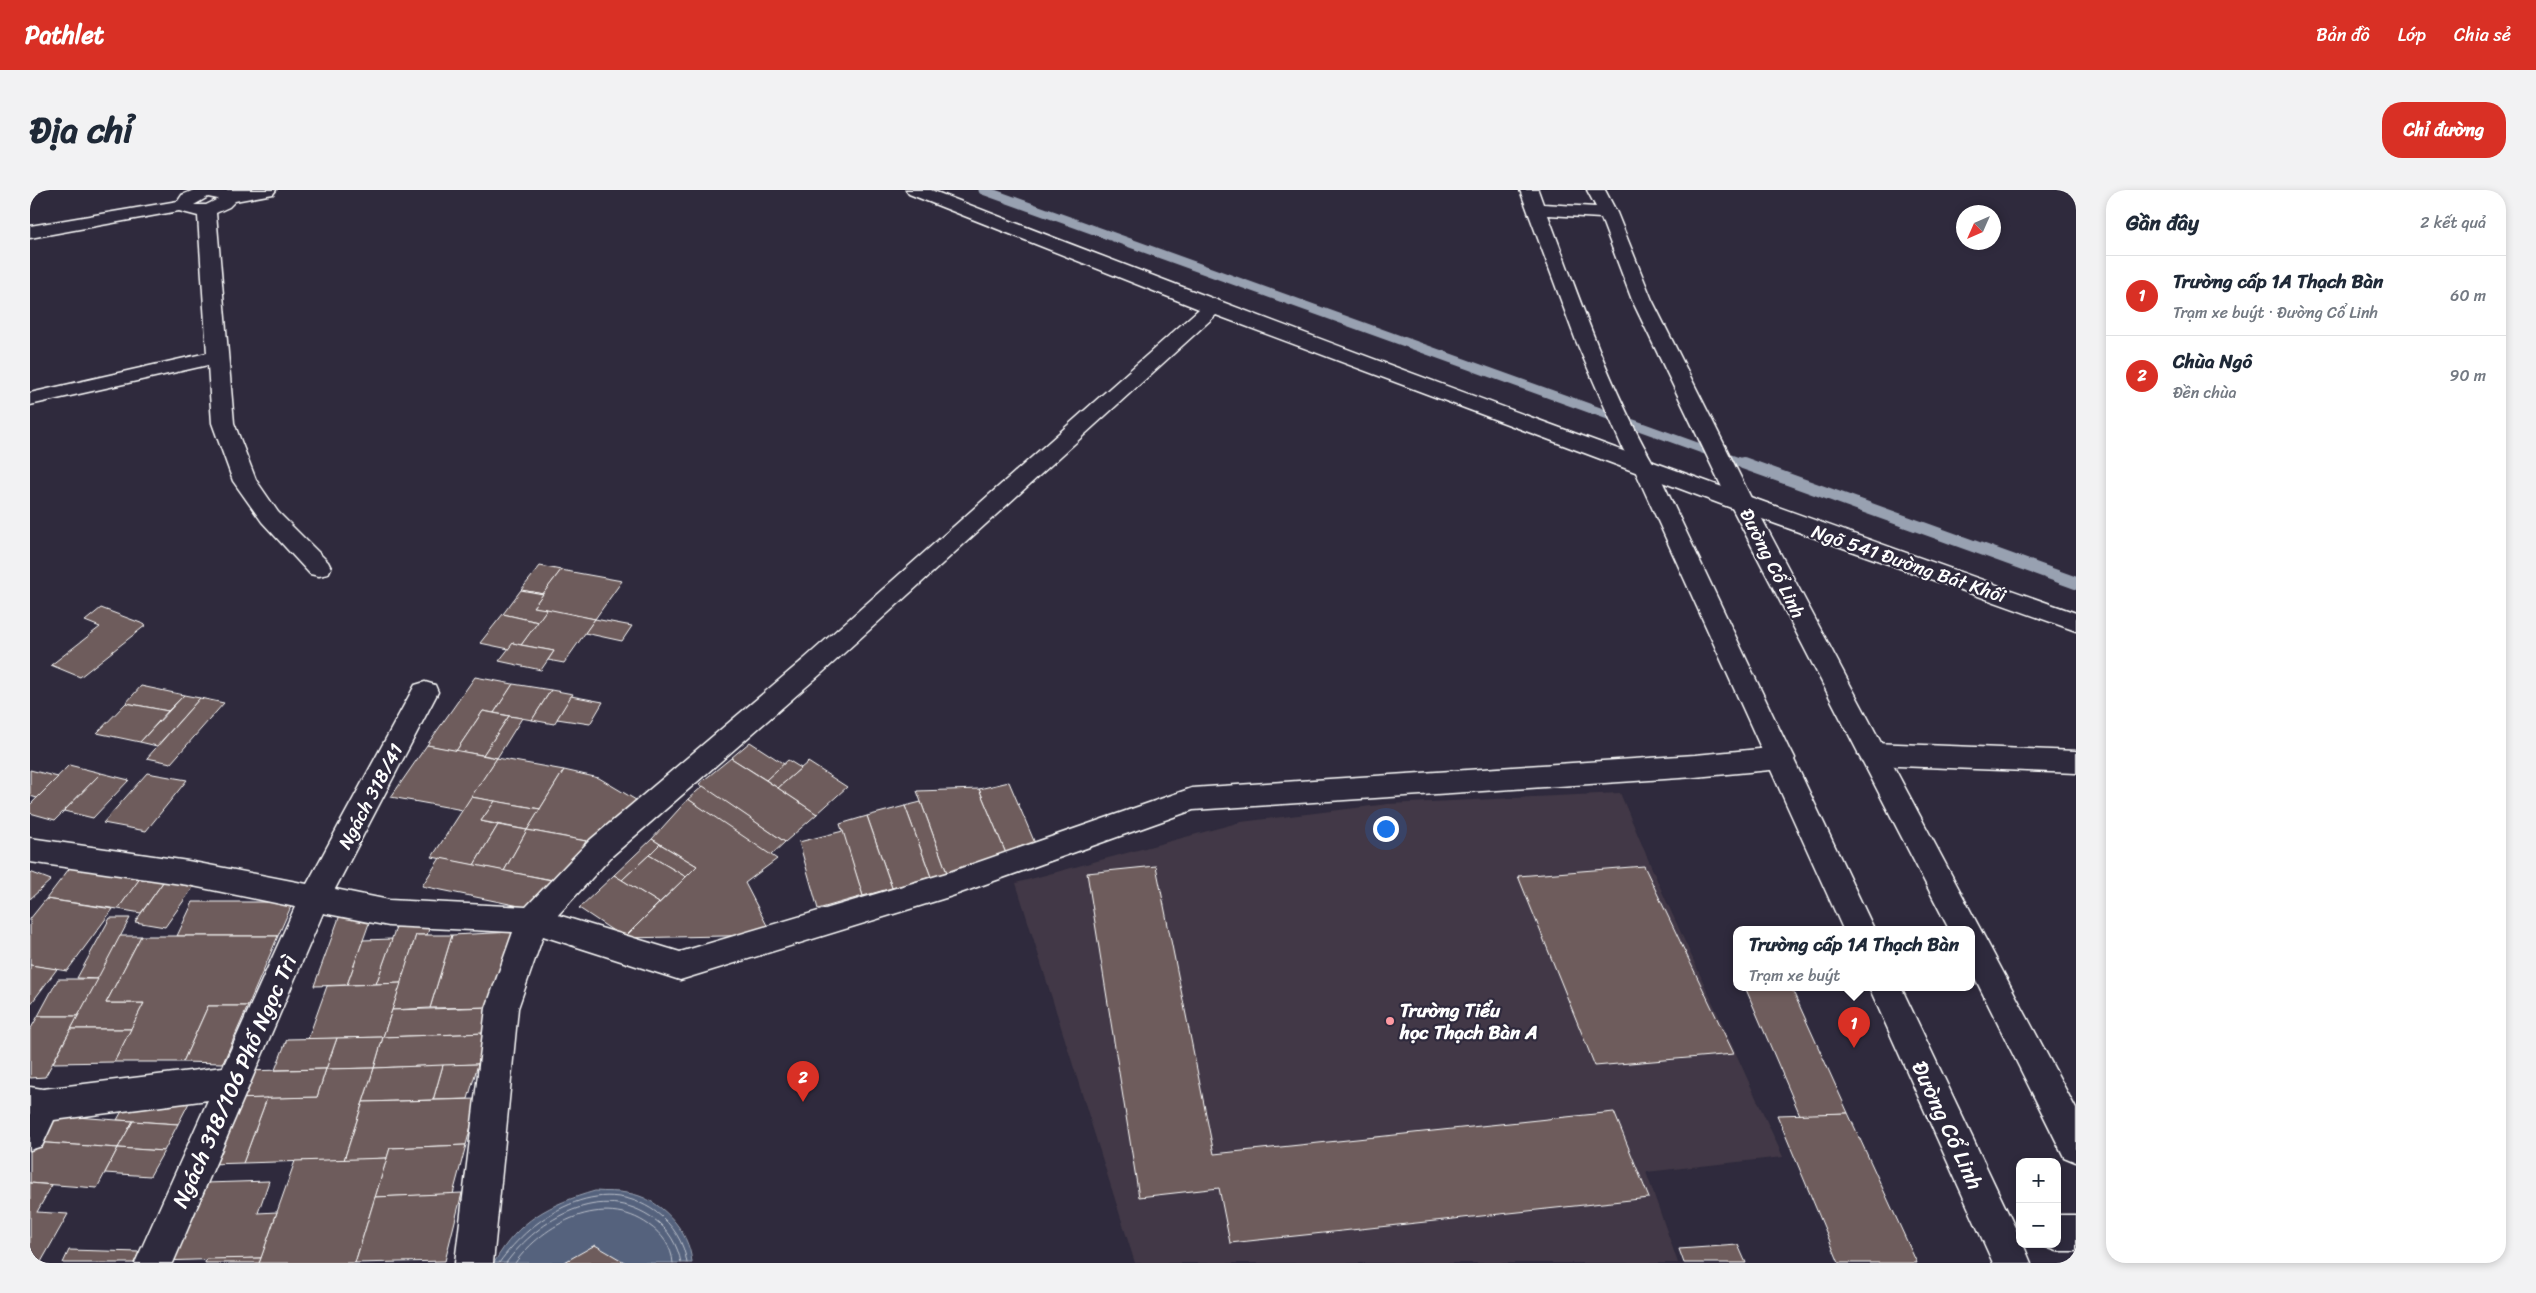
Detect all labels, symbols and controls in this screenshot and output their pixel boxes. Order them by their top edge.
text: Pathlet [25,14,104,56]
text: Bản đồ [2316,19,2370,51]
text: Lớp [2398,19,2426,51]
text: Chia sẻ [2454,19,2511,51]
text: Địa chỉ [30,99,133,161]
button: Chỉ đường [2382,102,2506,158]
text: Gần đây [2126,204,2199,242]
north arrow [1956,205,2001,250]
text: 2 kết quả [2420,208,2486,237]
text: Trường cấp 1A Thạch Bàn [2173,265,2383,298]
text: 1 [2139,281,2145,310]
text: 60 m [2450,281,2486,310]
text: Trạm xe buýt · Đường Cổ Linh [2173,298,2378,327]
text: Chùa Ngô [2173,345,2252,378]
text: 2 [2137,361,2147,390]
text: 90 m [2450,361,2486,390]
text: Đền chùa [2173,378,2237,407]
street label: Đường Cổ Linh [1731,502,1814,624]
street label: Ngõ 541 Đường Bát Khối [1807,515,2011,612]
street label: Ngách 318/41 [329,737,412,855]
your location [1373,816,1399,842]
popup [1733,926,1975,991]
text: Trường cấp 1A Thạch Bàn [1749,928,1959,961]
street label: Ngách 318/106 Phố Ngọc Trì [161,948,308,1214]
text: Trạm xe buýt [1749,961,1840,990]
place label: Trường Tiểu học Thạch Bàn A [1399,994,1538,1049]
pin: 1 [1838,1007,1870,1048]
marker: Trường Tiểu học Thạch Bàn A [1384,1015,1396,1027]
street label: Đường Cổ Linh [1901,1054,1995,1196]
pin: 2 [787,1061,819,1102]
map controls [2016,1158,2061,1248]
button: + [2016,1158,2061,1203]
button: − [2016,1203,2061,1248]

